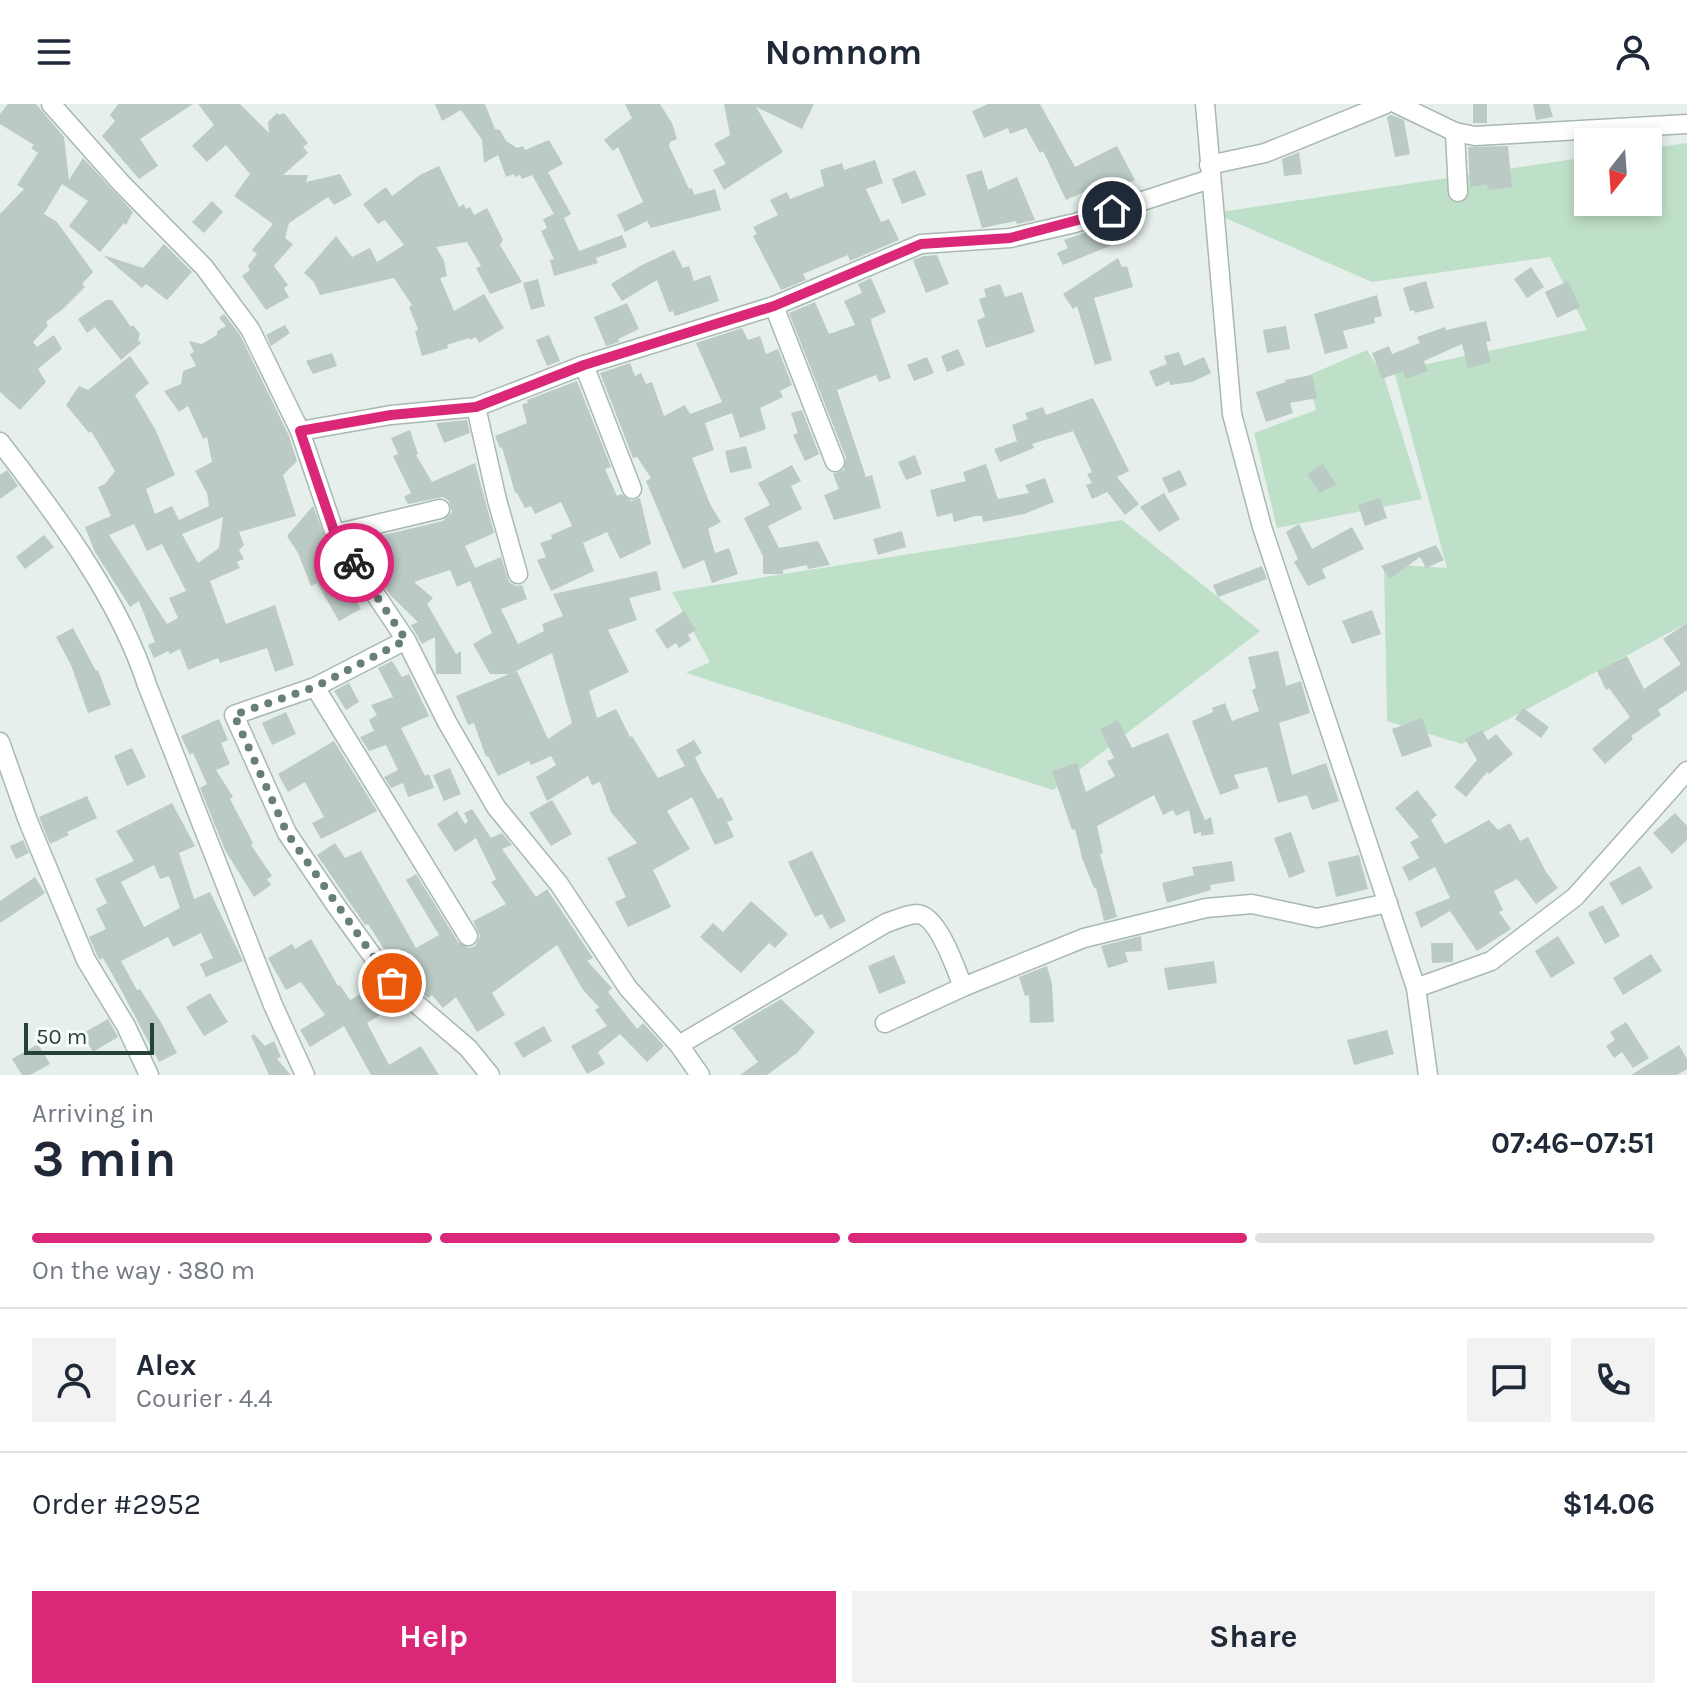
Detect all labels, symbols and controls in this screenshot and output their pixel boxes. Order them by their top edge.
icon: menu [32,30,76,74]
icon: person [1611,30,1655,74]
text: Nomnom [765,31,922,73]
north arrow [1574,128,1662,216]
map controls [1574,128,1662,216]
pin [1078,177,1146,245]
icon: home [1090,189,1134,233]
courier [314,523,394,603]
icon: bike [332,541,376,585]
pin [358,949,426,1017]
icon: bag [370,961,414,1005]
scale bar [24,1019,154,1055]
text: 50 m [36,1024,87,1050]
text: Arriving in [32,1098,154,1129]
text: 07:46–07:51 [1491,1125,1655,1161]
text: 3 min [32,1128,176,1189]
text: On the way · 380 m [32,1255,255,1286]
button: person [32,1338,116,1422]
button: chat [1467,1338,1551,1422]
button: phone [1571,1338,1655,1422]
text: Alex [136,1347,196,1383]
text: Courier · 4.4 [136,1383,272,1414]
text: Order #2952 [32,1486,201,1522]
text: $14.06 [1562,1486,1655,1522]
button: Help [32,1591,836,1683]
button: Share [852,1591,1655,1683]

